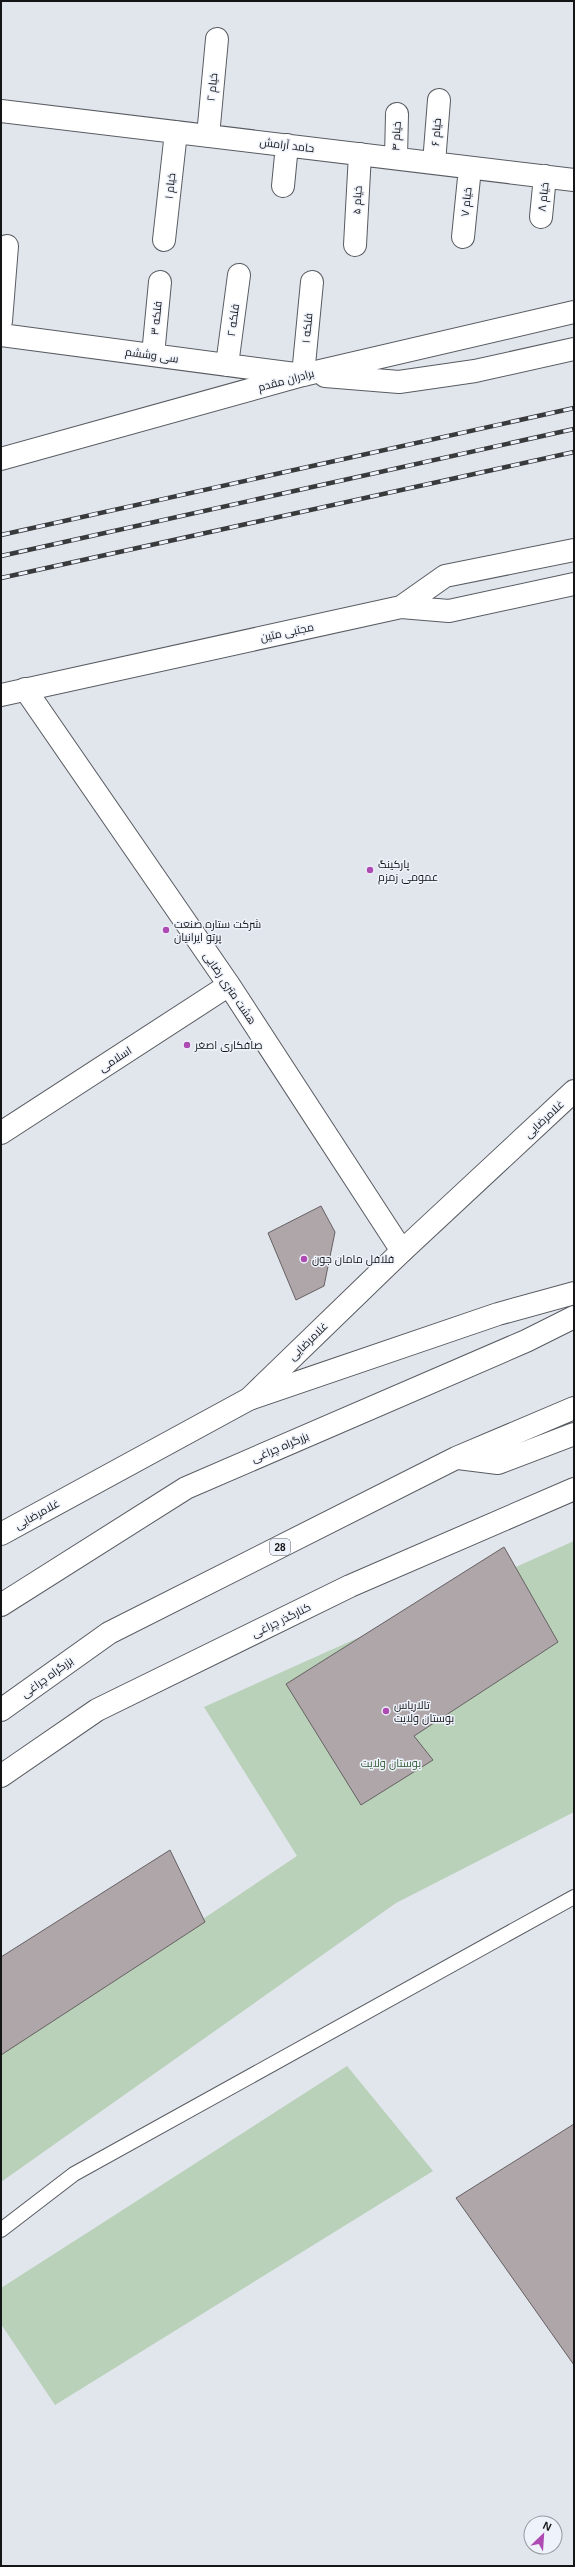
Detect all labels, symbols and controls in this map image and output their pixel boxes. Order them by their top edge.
street label: خیام ۲ [205,72,221,102]
street label: خیام ۶ [429,118,445,146]
street label: خیام ۴ [389,121,405,151]
street label: حامد آرامش [259,136,315,155]
street label: خیام ۱ [163,172,179,200]
street label: خیام ۸ [535,182,552,212]
street label: خیام ۵ [350,185,366,215]
street label: خیام ۷ [458,187,475,217]
street label: فلکه ۳ [148,300,164,336]
street label: فلکه ۲ [225,303,241,337]
street label: فلکه ۱ [299,312,315,344]
street label: سی وششم [124,345,179,367]
street label: برادران مقدم [257,367,316,395]
street label: مجتبی متین [259,620,315,644]
place label: پارکینگ عمومی زمزم [378,858,438,885]
marker: پارکینگ عمومی زمزم [365,865,375,875]
place label: شرکت ستاره صنعت پرتو ایرانیان [174,918,261,944]
marker: شرکت ستاره صنعت پرتو ایرانیان [161,925,171,935]
street label: هشت متری رضایی [201,950,259,1027]
place label: صافکاری اصغر [194,1039,263,1052]
marker: صافکاری اصغر [182,1040,192,1050]
street label: اسلامی [97,1044,134,1075]
street label: غلامرضایی [522,1098,567,1141]
place label: فلافل مامان جون [312,1253,394,1266]
marker: فلافل مامان جون [299,1254,309,1264]
street label: غلامرضایی [286,1320,331,1363]
street label: بزرگراه چراغی [250,1430,311,1465]
street label: غلامرضایی [13,1497,62,1532]
road number: 28 [270,1539,290,1555]
street label: کنارگذر چراغی [250,1601,313,1640]
street label: بزرگراه چراغی [19,1654,76,1701]
place label: تالاریاس بوستان ولایت [394,1699,454,1725]
marker: تالاریاس بوستان ولایت [381,1706,391,1716]
park label: بوستان ولایت [361,1757,421,1770]
north arrow [523,2515,563,2555]
text: N [541,2519,553,2533]

